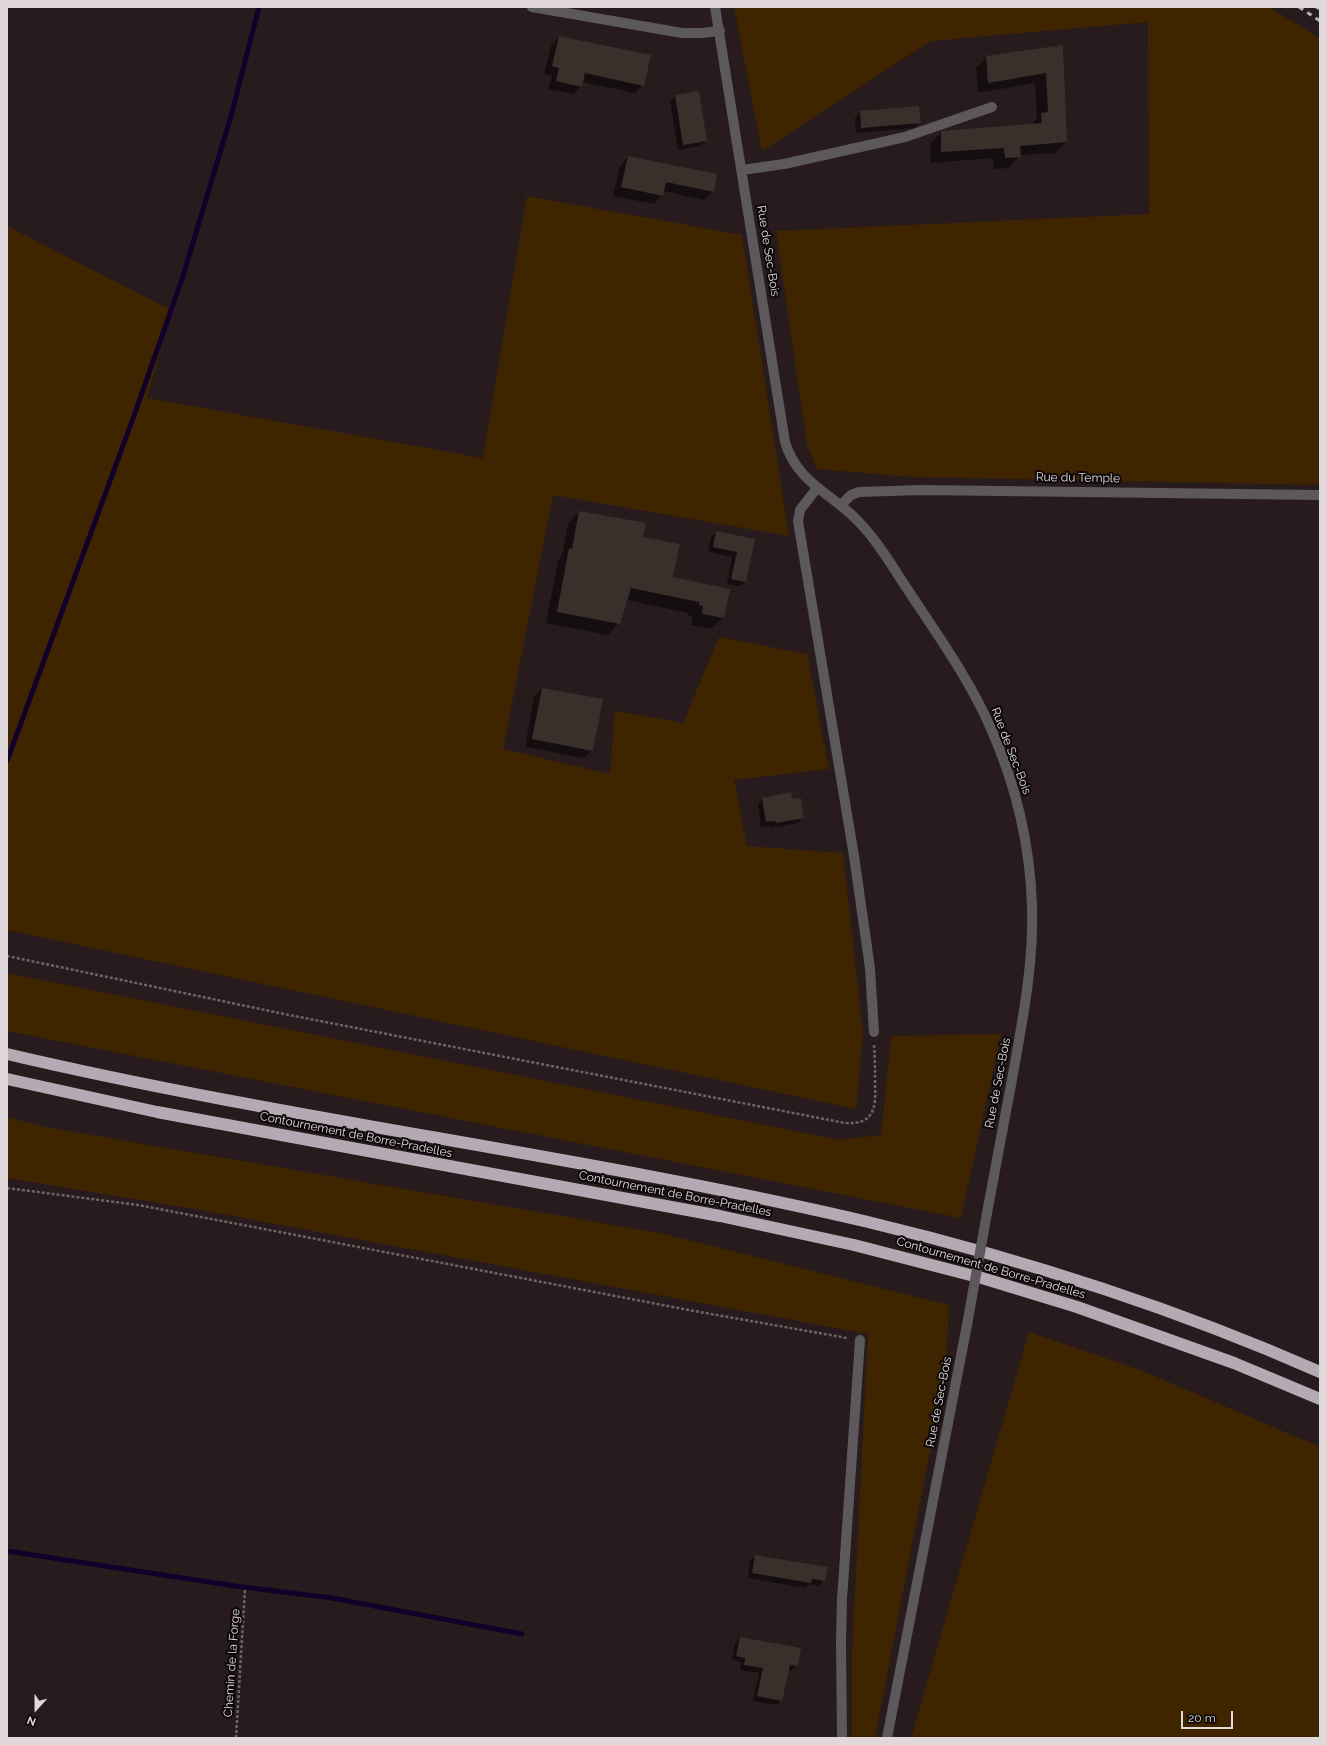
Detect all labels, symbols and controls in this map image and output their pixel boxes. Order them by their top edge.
street label: Rue de Sec-Bois [754,204,782,298]
street label: Rue du Temple [1036,470,1120,486]
street label: Rue de Sec-Bois [988,705,1034,797]
street label: Rue de Sec-Bois [982,1036,1014,1130]
street label: Contournement de Borre-Pradelles [258,1109,454,1161]
street label: Contournement de Borre-Pradelles [577,1168,773,1220]
street label: Contournement de Borre-Pradelles [895,1234,1087,1302]
street label: Rue de Sec-Bois [923,1355,955,1449]
street label: Chemin de la Forge [221,1608,243,1718]
north arrow [16,1689,56,1729]
scale bar [1183,1703,1235,1729]
text: 20 m [1188,1711,1216,1725]
text: N [25,1713,38,1728]

